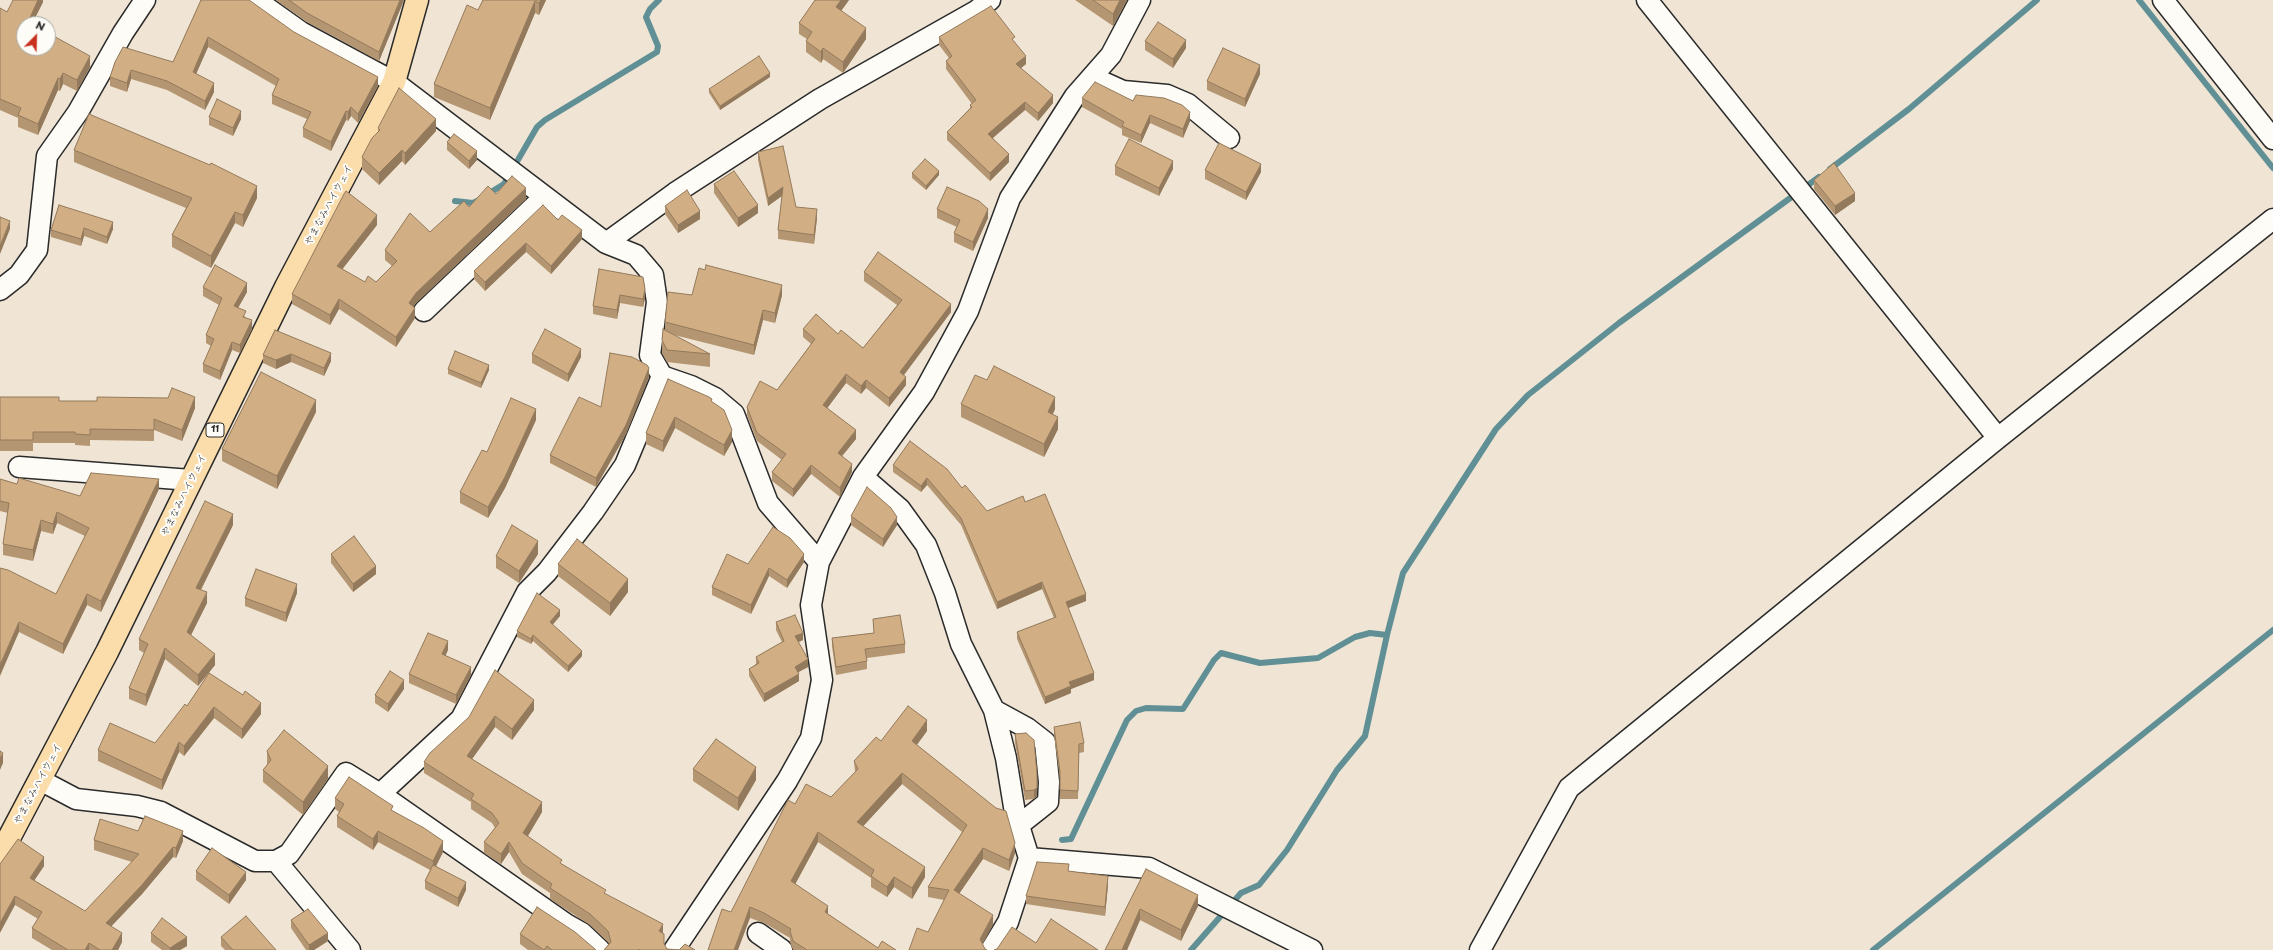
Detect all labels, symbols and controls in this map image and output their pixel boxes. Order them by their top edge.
north arrow [16,16,56,56]
text: N [33,16,48,35]
street label: やまなみハイウェイ [303,162,355,248]
road number: 11 [206,423,224,437]
street label: やまなみハイウェイ [159,452,209,538]
street label: やまなみハイウェイ [12,741,64,827]

